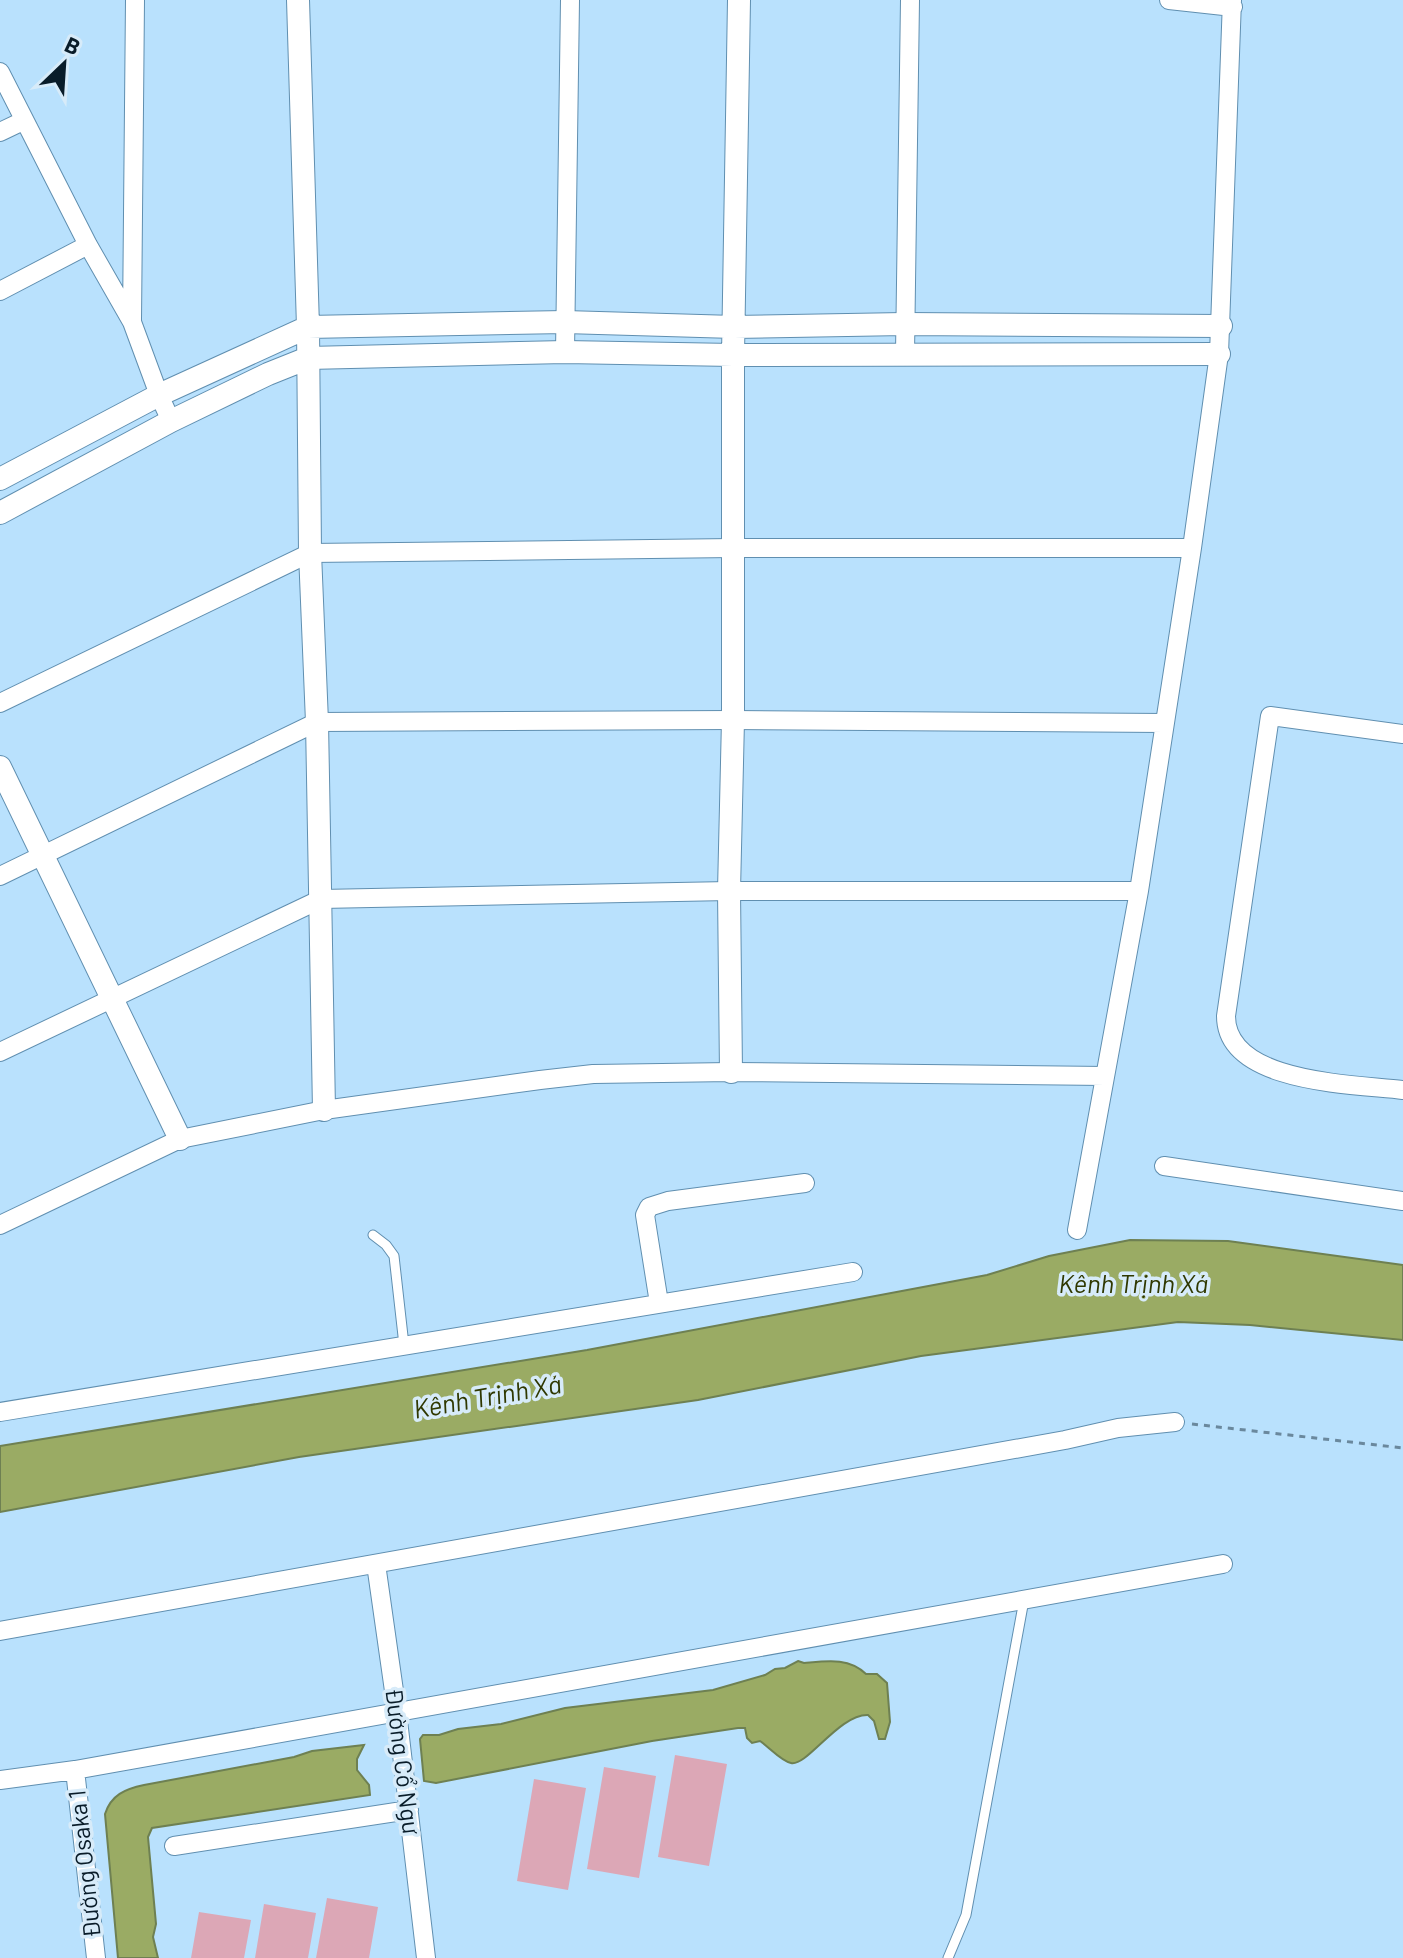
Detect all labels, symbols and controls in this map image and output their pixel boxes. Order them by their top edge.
north arrow [24,24,104,104]
text: B [61,30,85,60]
water label: Kênh Trịnh Xá [1059,1267,1208,1298]
water label: Kênh Trịnh Xá [411,1367,563,1424]
street label: Đường Cổ Ngư [380,1686,427,1836]
street label: Đường Osaka 1 [61,1789,106,1939]

